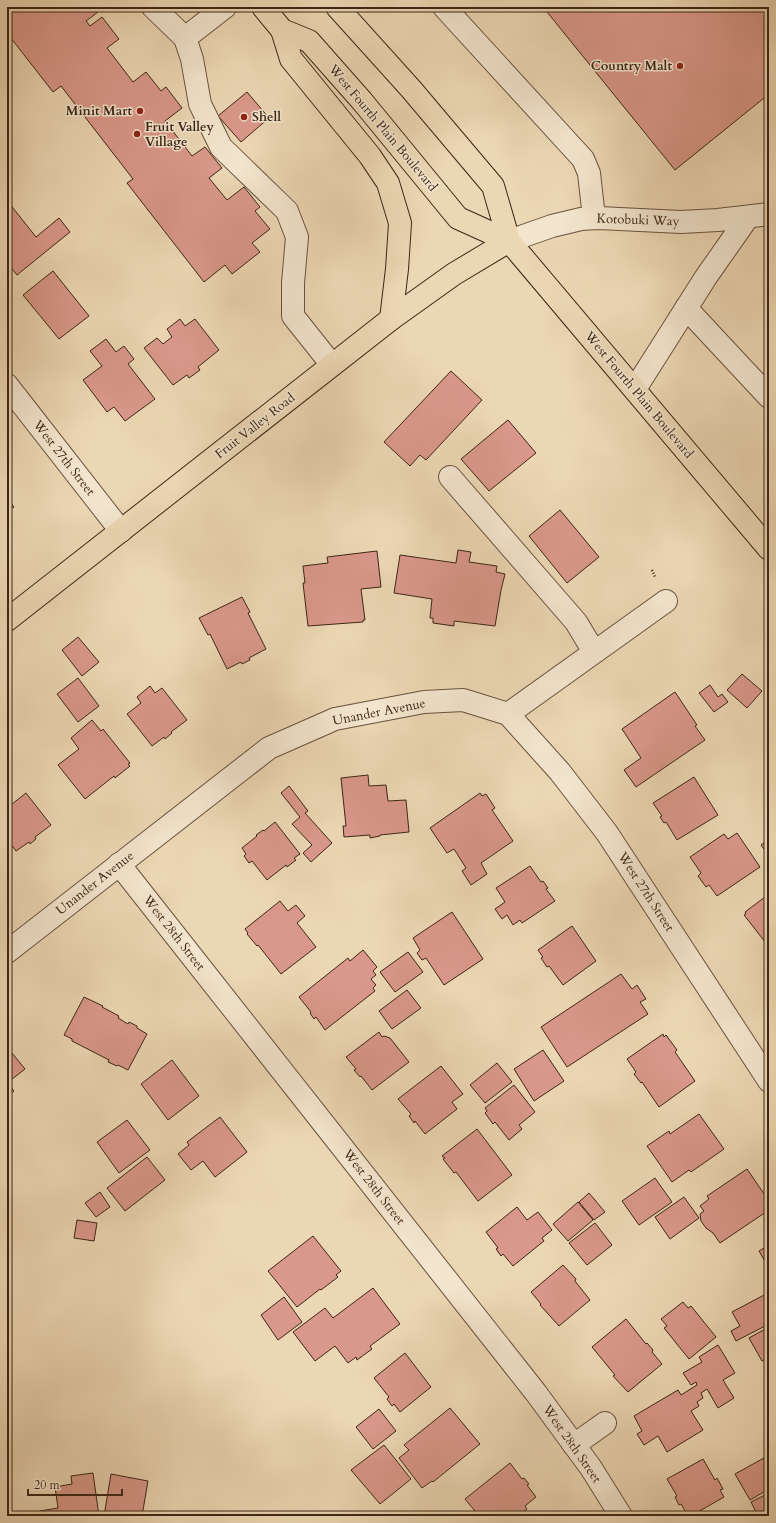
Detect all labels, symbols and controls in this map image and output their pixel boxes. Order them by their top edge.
place label: Country Malt [591,57,672,75]
street label: West Fourth Plain Boulevard [324,60,442,195]
marker: Country Malt [675,61,685,71]
place label: Minit Mart [66,102,132,120]
marker: Minit Mart [135,106,145,116]
place label: Shell [252,108,281,126]
marker: Shell [239,112,249,122]
place label: Fruit Valley Village [145,118,214,151]
marker: Fruit Valley Village [132,129,142,139]
street label: Kotobuki Way [596,210,680,230]
street label: West Fourth Plain Boulevard [580,327,698,462]
street label: Fruit Valley Road [211,389,299,463]
street label: West 27th Street [28,416,99,500]
street label: Unander Avenue [331,694,427,730]
street label: Unander Avenue [52,847,138,919]
street label: West 27th Street [613,848,678,935]
street label: West 28th Street [138,891,209,975]
street label: West 28th Street [338,1145,409,1229]
street label: West 28th Street [538,1401,606,1487]
scale bar [28,1471,122,1497]
text: 20 m [34,1477,61,1493]

